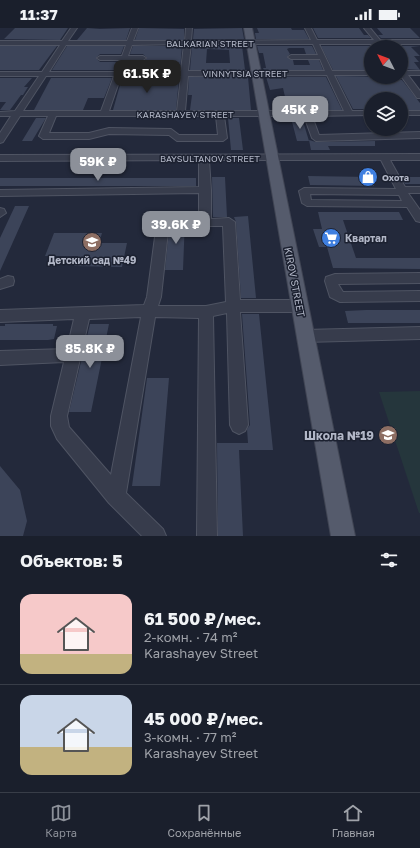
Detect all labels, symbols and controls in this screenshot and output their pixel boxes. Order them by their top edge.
text: 11:37 [20,5,58,23]
street label: BALKARIAN STREET [166,38,254,49]
north arrow [364,40,408,84]
map controls [364,40,408,136]
pin: 61.5K ₽ [110,60,184,94]
text: 61.5K ₽ [123,65,171,81]
street label: VINNYTSIA STREET [203,68,288,79]
button: layers [364,92,408,136]
pin: 45K ₽ [272,96,328,130]
text: 45K ₽ [281,101,319,117]
street label: KARASHAУEV STREET [136,109,234,120]
pin: 59K ₽ [70,148,126,182]
text: 59K ₽ [79,153,117,169]
street label: BAYSULTANOV STREET [160,153,260,164]
shop icon: Охота [357,166,379,188]
place label: Охота [382,172,409,183]
pin: 39.6K ₽ [139,211,213,245]
text: 39.6K ₽ [151,216,201,232]
supermarket icon: Квартал [320,227,342,249]
school or university icon: Детский сад №49 [81,231,103,253]
place label: Квартал [345,232,387,244]
street label: KIROV STREET [282,246,308,318]
place label: Детский сад №49 [48,254,136,266]
pin: 85.8K ₽ [53,335,127,369]
text: 85.8K ₽ [65,340,115,356]
school or university icon: Школа №19 [377,424,399,446]
place label: Школа №19 [304,428,374,443]
icon: filters [378,549,400,571]
text: Объектов: 5 [20,550,123,571]
text: 61 500 ₽/мес. [144,608,261,629]
icon: home [52,610,100,658]
text: 2-комн. · 74 m² [144,629,237,645]
text: Karashaуev Street [144,645,258,661]
text: 45 000 ₽/мес. [144,708,263,729]
icon: home [52,711,100,759]
text: 3-комн. · 77 m² [144,729,236,745]
text: Karashaуev Street [144,745,258,761]
tab: Карта [45,802,77,839]
tab: Сохранённые [168,802,241,839]
tab: Главная [332,802,375,839]

